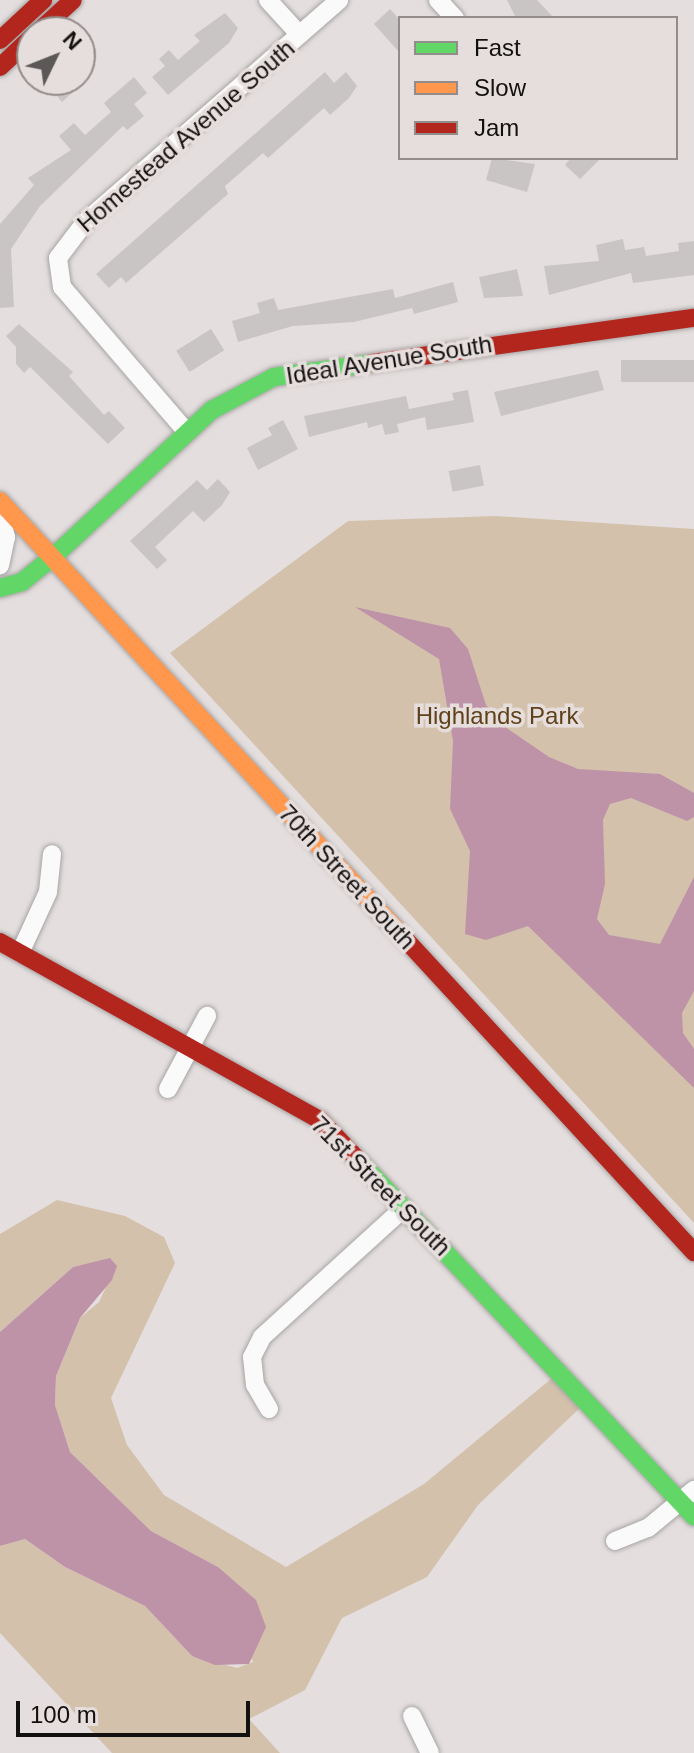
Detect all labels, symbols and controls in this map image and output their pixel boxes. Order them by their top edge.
north arrow [16,16,96,96]
legend [398,16,678,160]
text: N [58,26,87,55]
street label: Homestead Avenue South [71,33,301,239]
text: Fast [474,34,521,61]
text: Slow [474,74,526,101]
text: Jam [474,114,519,141]
street label: Ideal Avenue South [284,329,494,391]
park label: Highlands Park [416,702,578,730]
street label: 70th Street South [273,799,421,955]
street label: 71st Street South [305,1110,457,1262]
scale bar [20,1685,254,1735]
text: 100 m [30,1701,97,1728]

